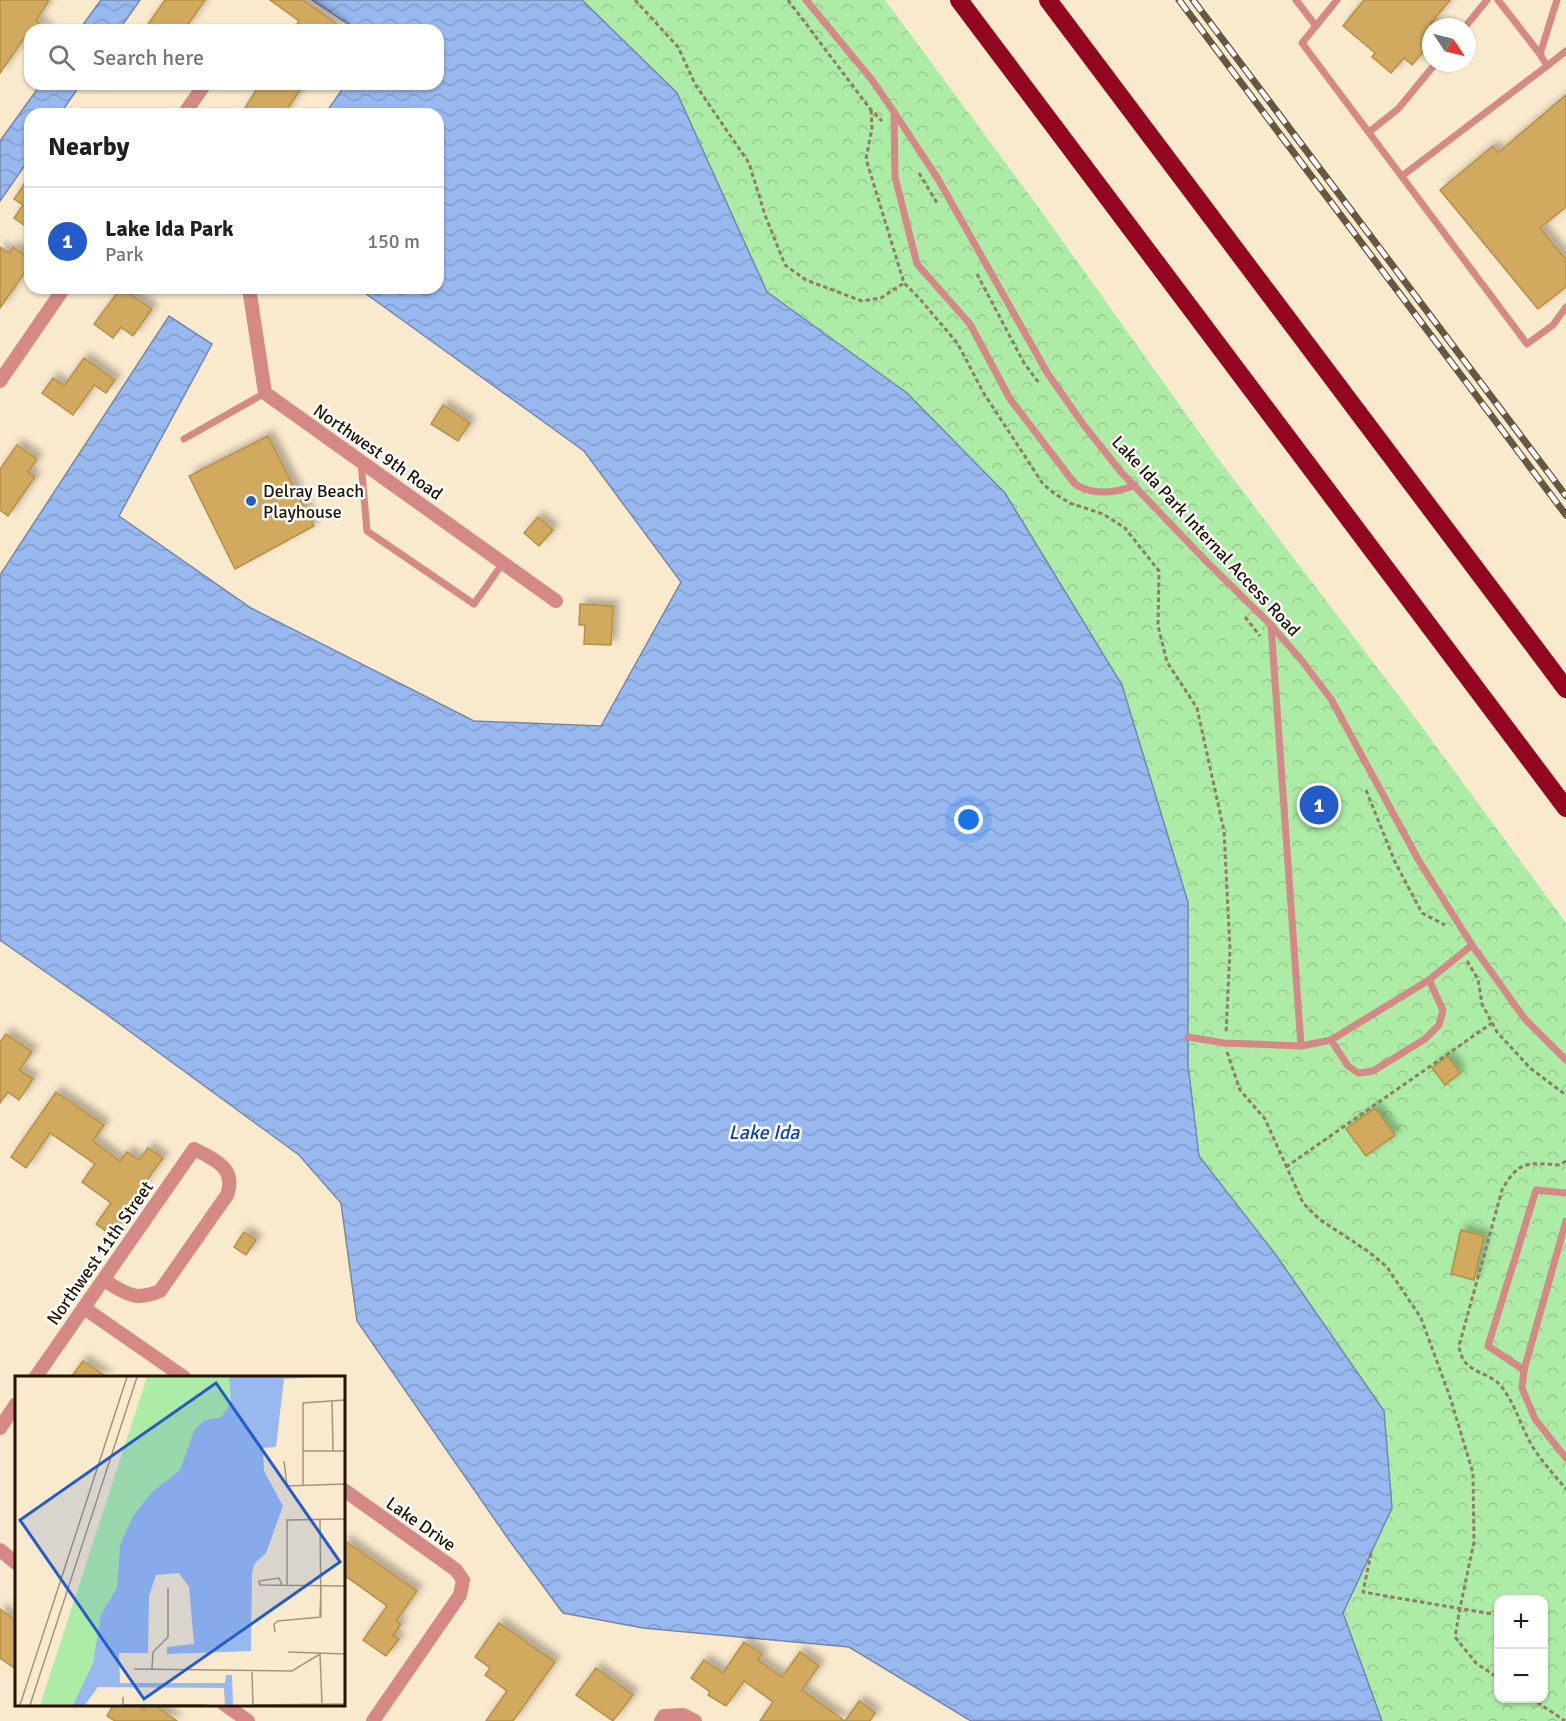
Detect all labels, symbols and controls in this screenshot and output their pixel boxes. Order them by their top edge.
north arrow [1422,18,1476,72]
search box [24,24,444,90]
icon: search [45,41,78,74]
text: Search here [93,44,204,71]
text: Nearby [48,131,129,163]
text: Lake Ida Park [105,215,234,242]
text: 1 [62,229,73,254]
text: 150 m [367,229,420,254]
text: Park [105,242,143,267]
street label: Northwest 9th Road [309,399,447,505]
street label: Lake Ida Park Internal Access Road [1107,431,1305,641]
place label: Delray Beach Playhouse [263,480,364,523]
marker: Delray Beach Playhouse [244,494,258,508]
pin: 1 [1300,782,1338,828]
your location [954,805,983,834]
water label: Lake Ida [728,1120,800,1145]
street label: Northwest 11th Street [42,1177,158,1329]
inset map [15,1376,345,1706]
street label: Lake Drive [382,1492,460,1556]
map controls [1494,1595,1548,1703]
button: + [1494,1595,1548,1649]
button: − [1494,1649,1548,1703]

